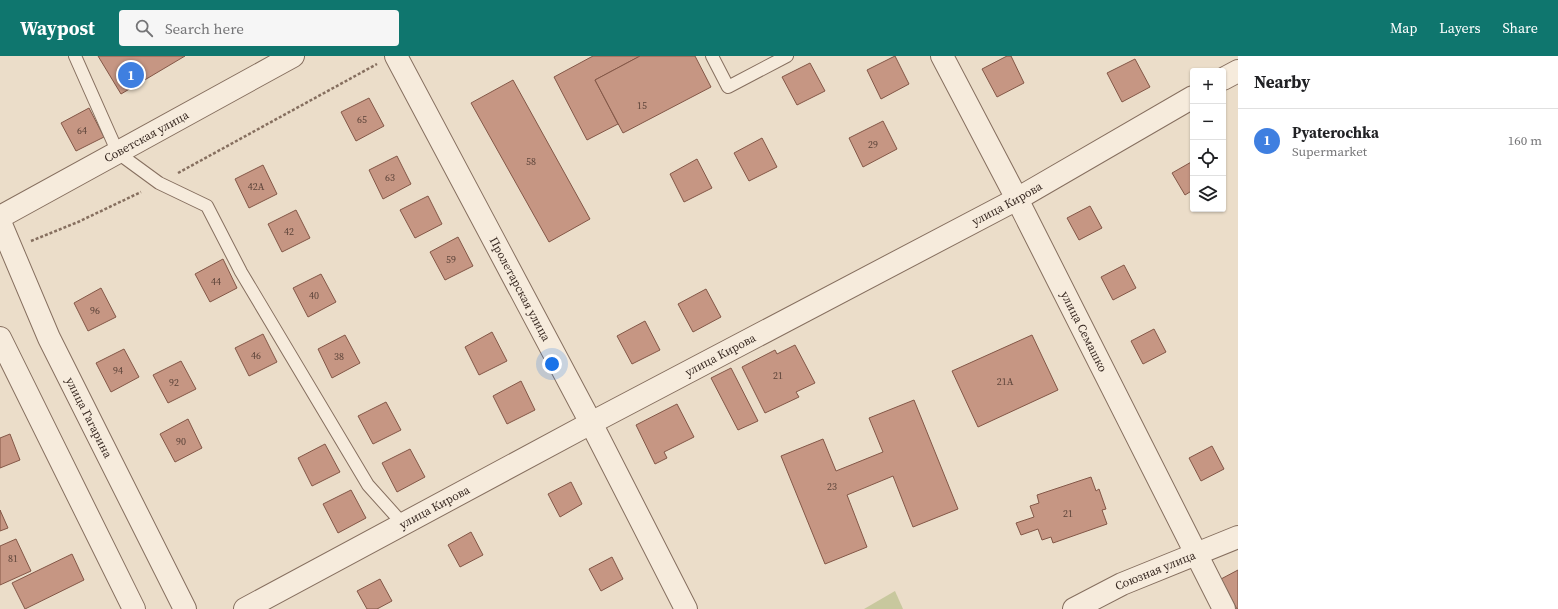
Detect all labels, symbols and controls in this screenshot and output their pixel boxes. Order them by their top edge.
search box [119,10,399,46]
text: Waypost [20,15,95,41]
icon: search [133,17,155,39]
text: Search here [165,18,244,39]
text: Map [1390,18,1417,38]
text: Layers [1439,18,1481,38]
text: Share [1503,18,1538,38]
pin: 1 [118,60,144,90]
map controls [1190,68,1226,212]
button: + [1190,68,1226,104]
text: Nearby [1254,70,1310,94]
house number: 15 [637,99,647,112]
button: − [1190,104,1226,140]
street label: Советская улица [101,106,192,166]
house number: 65 [357,113,367,126]
text: Pyaterochka [1292,122,1379,143]
house number: 64 [77,124,87,137]
text: 1 [1263,132,1271,149]
text: 160 m [1508,132,1542,149]
house number: 29 [868,138,878,151]
button: locate [1190,140,1226,176]
text: Supermarket [1292,143,1367,160]
house number: 58 [526,155,536,168]
house number: 63 [385,171,395,184]
button: layers [1190,176,1226,212]
street label: улица Кирова [969,178,1046,229]
house number: 42А [248,180,265,193]
house number: 42 [284,225,294,238]
street label: Пролетарская улица [486,234,555,345]
house number: 59 [446,253,456,266]
house number: 44 [211,275,221,288]
street label: улица Семашко [1057,288,1111,375]
house number: 40 [309,289,319,302]
house number: 96 [90,304,100,317]
street label: улица Кирова [682,329,759,380]
house number: 46 [251,349,261,362]
house number: 38 [334,350,344,363]
your location [542,354,562,374]
house number: 94 [113,364,123,377]
house number: 21 [773,369,783,382]
street label: улица Гагарина [62,374,116,462]
house number: 21А [997,375,1014,388]
house number: 92 [169,376,179,389]
house number: 90 [176,435,186,448]
house number: 23 [827,480,837,493]
street label: улица Кирова [396,481,473,533]
house number: 21 [1063,507,1073,520]
street label: Союзная улица [1112,547,1199,594]
house number: 81 [8,552,18,565]

